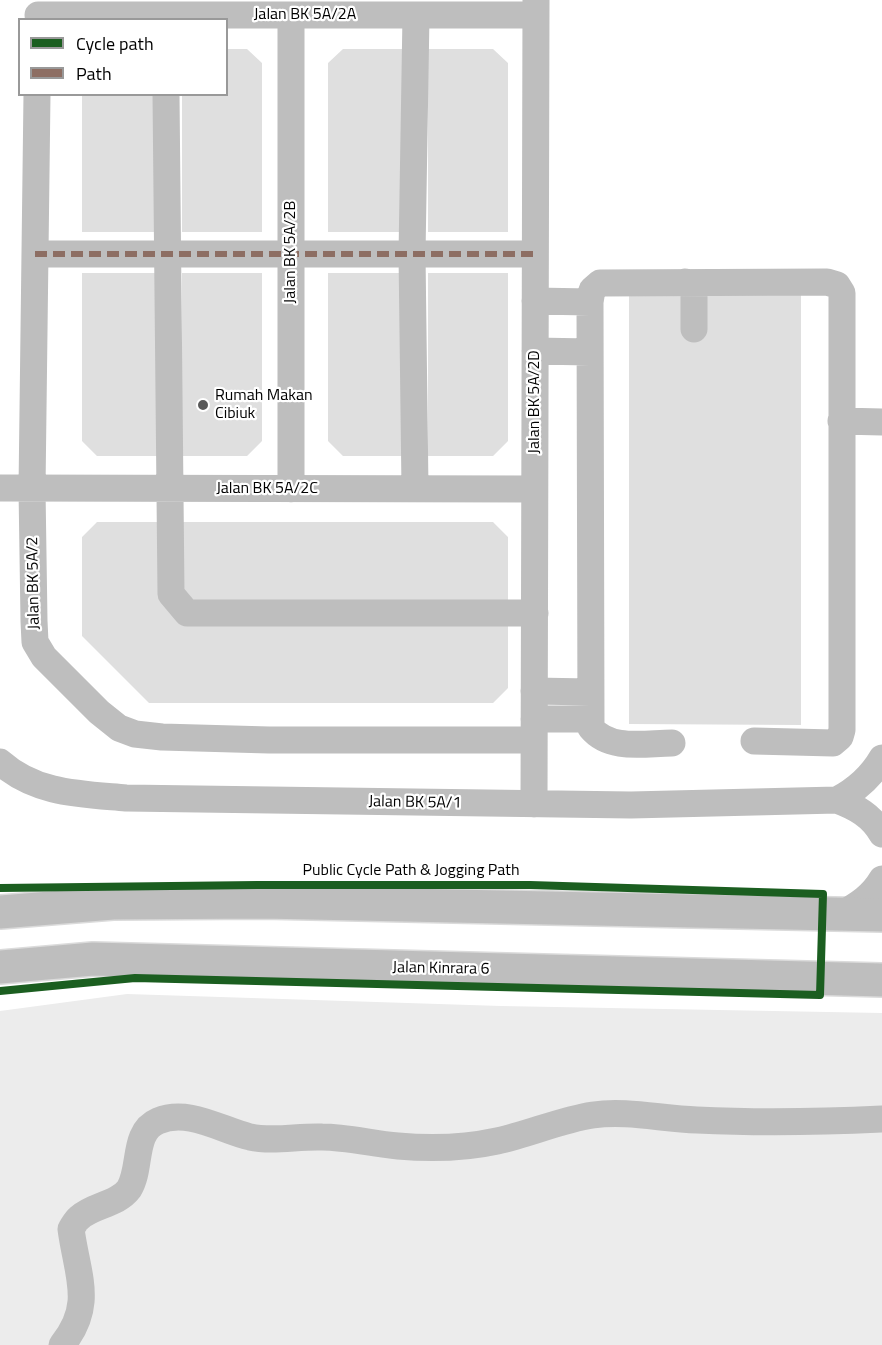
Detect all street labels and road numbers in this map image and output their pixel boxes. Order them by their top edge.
street label: Jalan BK 5A/2A [254,5,356,25]
street label: Jalan BK 5A/2B [281,201,301,303]
street label: Jalan BK 5A/2D [525,350,545,454]
street label: Jalan BK 5A/2C [216,479,318,499]
street label: Jalan BK 5A/2 [24,536,44,630]
street label: Jalan BK 5A/1 [368,793,462,813]
street label: Public Cycle Path & Jogging Path [302,861,520,881]
street label: Jalan Kinrara 6 [392,959,490,979]

